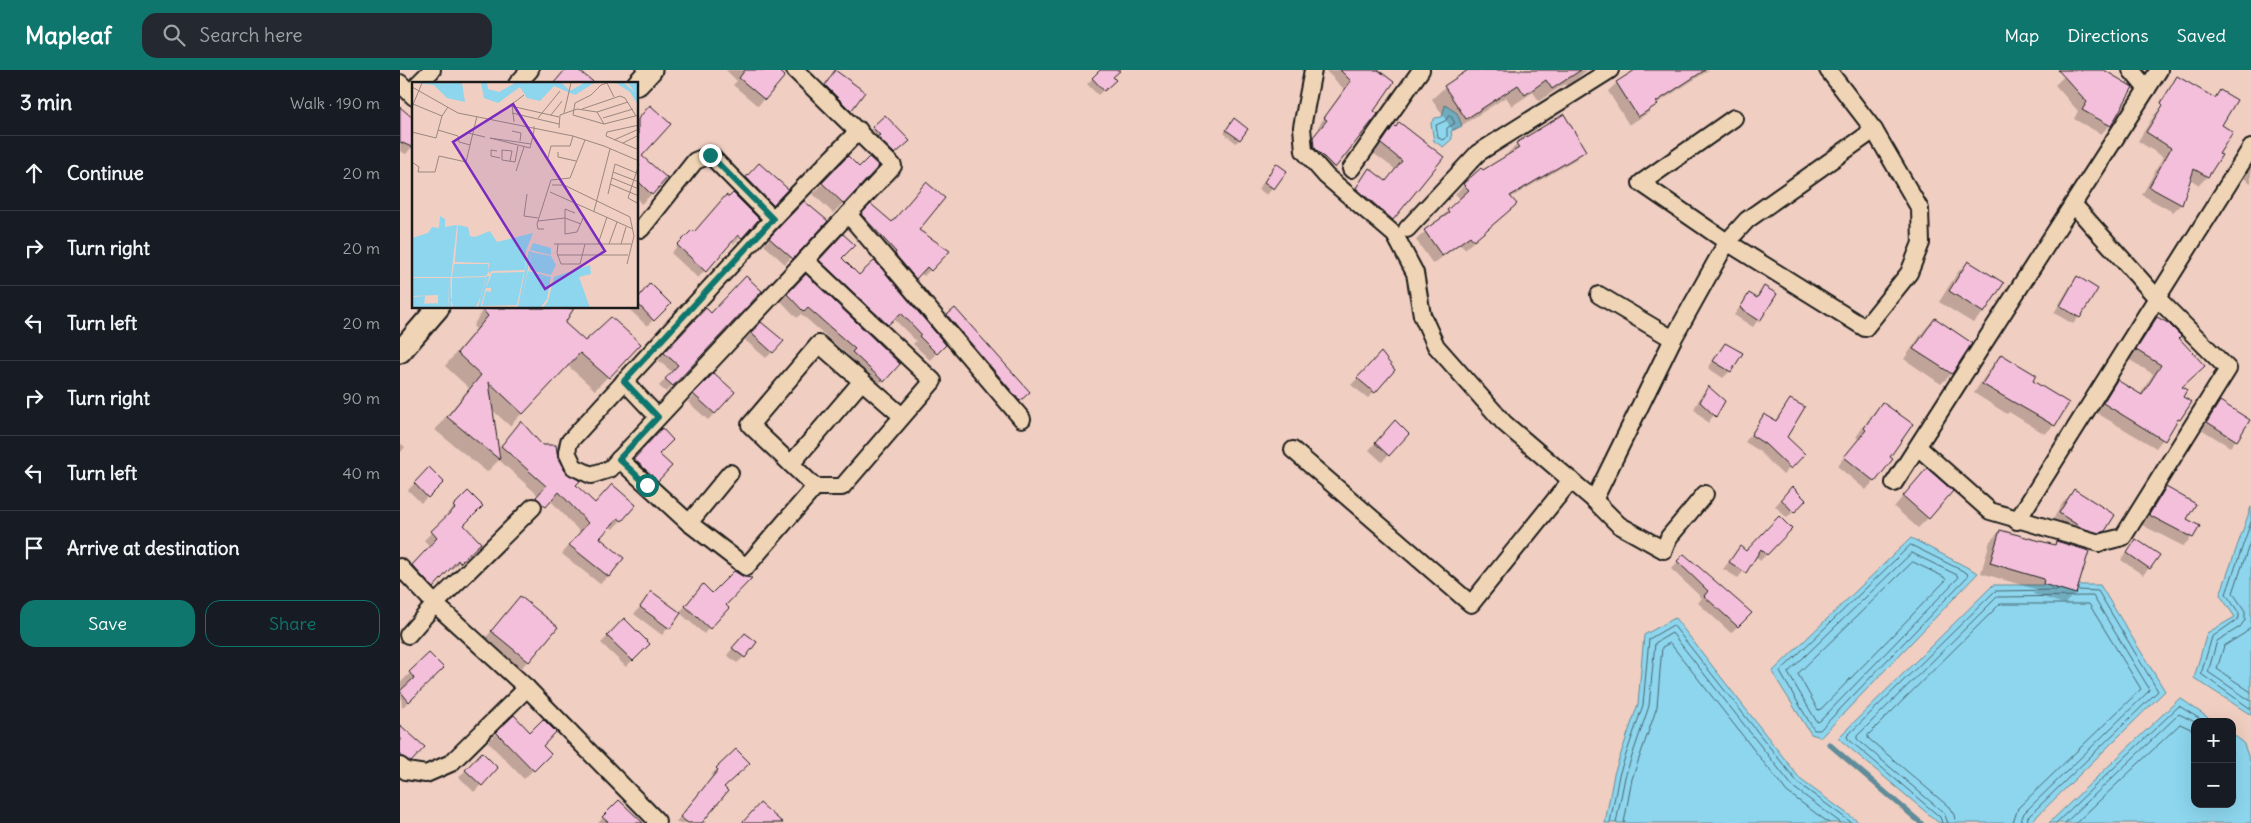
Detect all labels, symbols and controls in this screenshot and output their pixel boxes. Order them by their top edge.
search box [142,13,492,58]
text: Mapleaf [25,20,112,50]
icon: search [160,21,188,49]
text: Search here [200,23,303,47]
text: Map [2004,24,2039,47]
text: Directions [2067,24,2149,47]
text: Saved [2177,24,2226,47]
inset map [412,82,639,309]
text: 3 min [20,89,72,116]
text: Walk · 190 m [290,93,380,113]
route end [699,144,722,167]
icon: ahead [20,159,48,187]
text: Continue [67,161,144,185]
text: 20 m [343,163,380,183]
icon: right [20,234,48,262]
text: Turn right [67,236,150,260]
text: 20 m [343,238,380,258]
icon: left [20,309,48,337]
text: Turn left [67,311,137,335]
text: 20 m [343,313,380,333]
icon: right [20,384,48,412]
text: Turn right [67,386,150,410]
text: 90 m [342,388,380,408]
icon: left [20,459,48,487]
text: Turn left [67,461,137,485]
text: 40 m [342,463,380,483]
route start [636,474,659,497]
icon: arrive [20,534,48,562]
text: Arrive at destination [67,536,240,560]
button: Save [20,600,195,647]
button: Share [205,600,380,647]
map controls [2191,718,2236,808]
button: + [2191,718,2236,763]
button: − [2191,763,2236,808]

